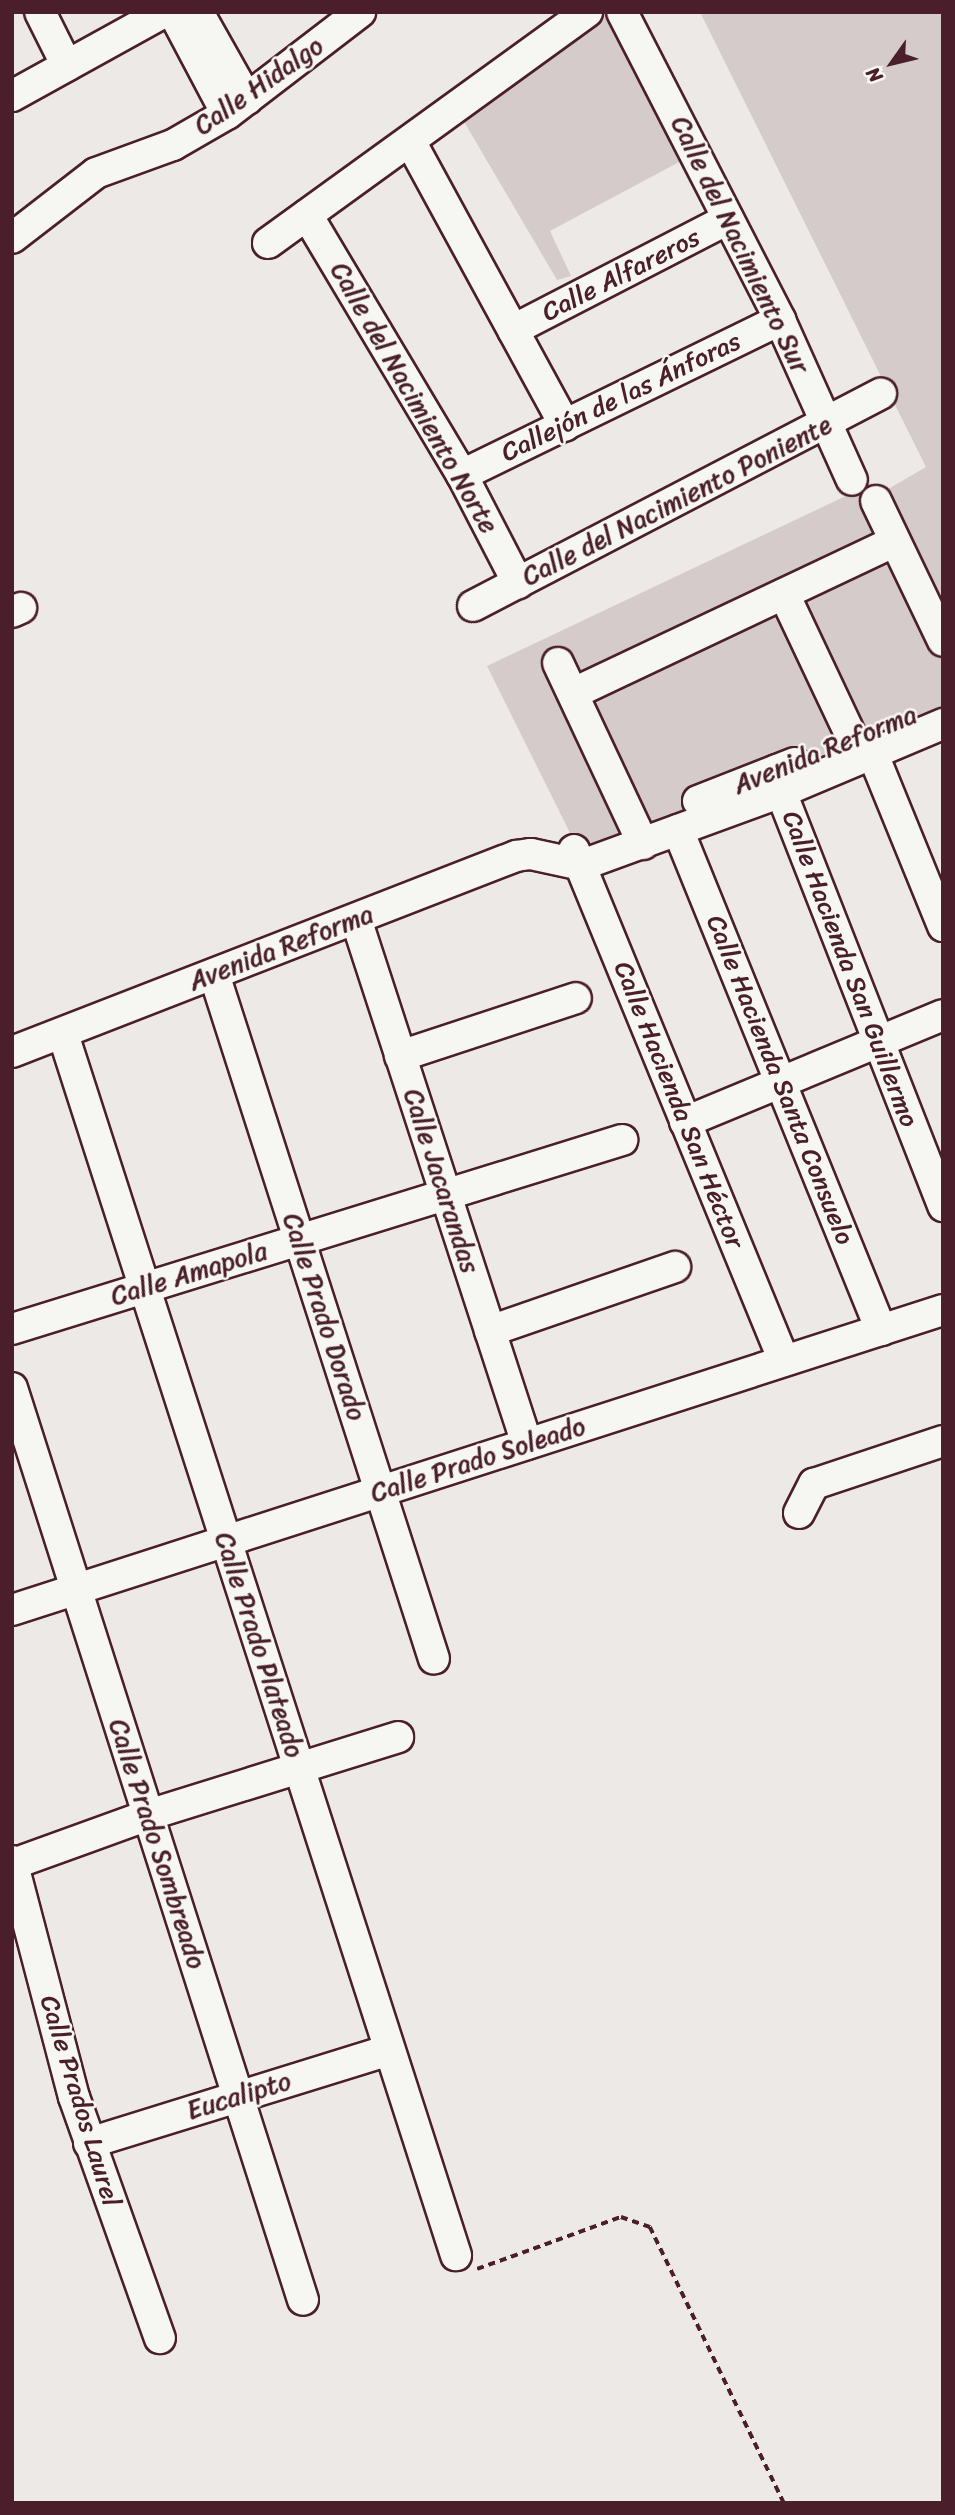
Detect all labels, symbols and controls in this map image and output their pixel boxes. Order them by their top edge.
north arrow [857,28,927,98]
street label: Calle Hidalgo [189,30,329,142]
text: N [857,60,892,90]
street label: Calle del Nacimiento Sur [664,111,816,379]
street label: Calle Alfareros [537,222,705,328]
street label: Calle del Nacimiento Norte [323,256,505,540]
street label: Callejón de las Ánforas [496,325,746,469]
street label: Calle del Nacimiento Poniente [517,409,837,593]
street label: Avenida Reforma [729,699,921,801]
street label: Calle Hacienda San Guillermo [775,807,925,1131]
street label: Avenida Reforma [184,899,378,997]
street label: Calle Hacienda Santa Consuelo [699,911,861,1249]
street label: Calle Hacienda San Héctor [607,957,751,1253]
street label: Calle Jacarandas [396,1085,486,1277]
street label: Calle Prado Dorado [276,1209,372,1425]
street label: Calle Amapola [107,1235,271,1313]
street label: Calle Prado Soleado [365,1410,591,1510]
street label: Calle Prado Plateado [207,1527,311,1763]
street label: Calle Prado Sombreado [101,1713,213,1975]
street label: Calle Prados Laurel [33,1992,127,2210]
street label: Eucalipto [183,2065,295,2127]

